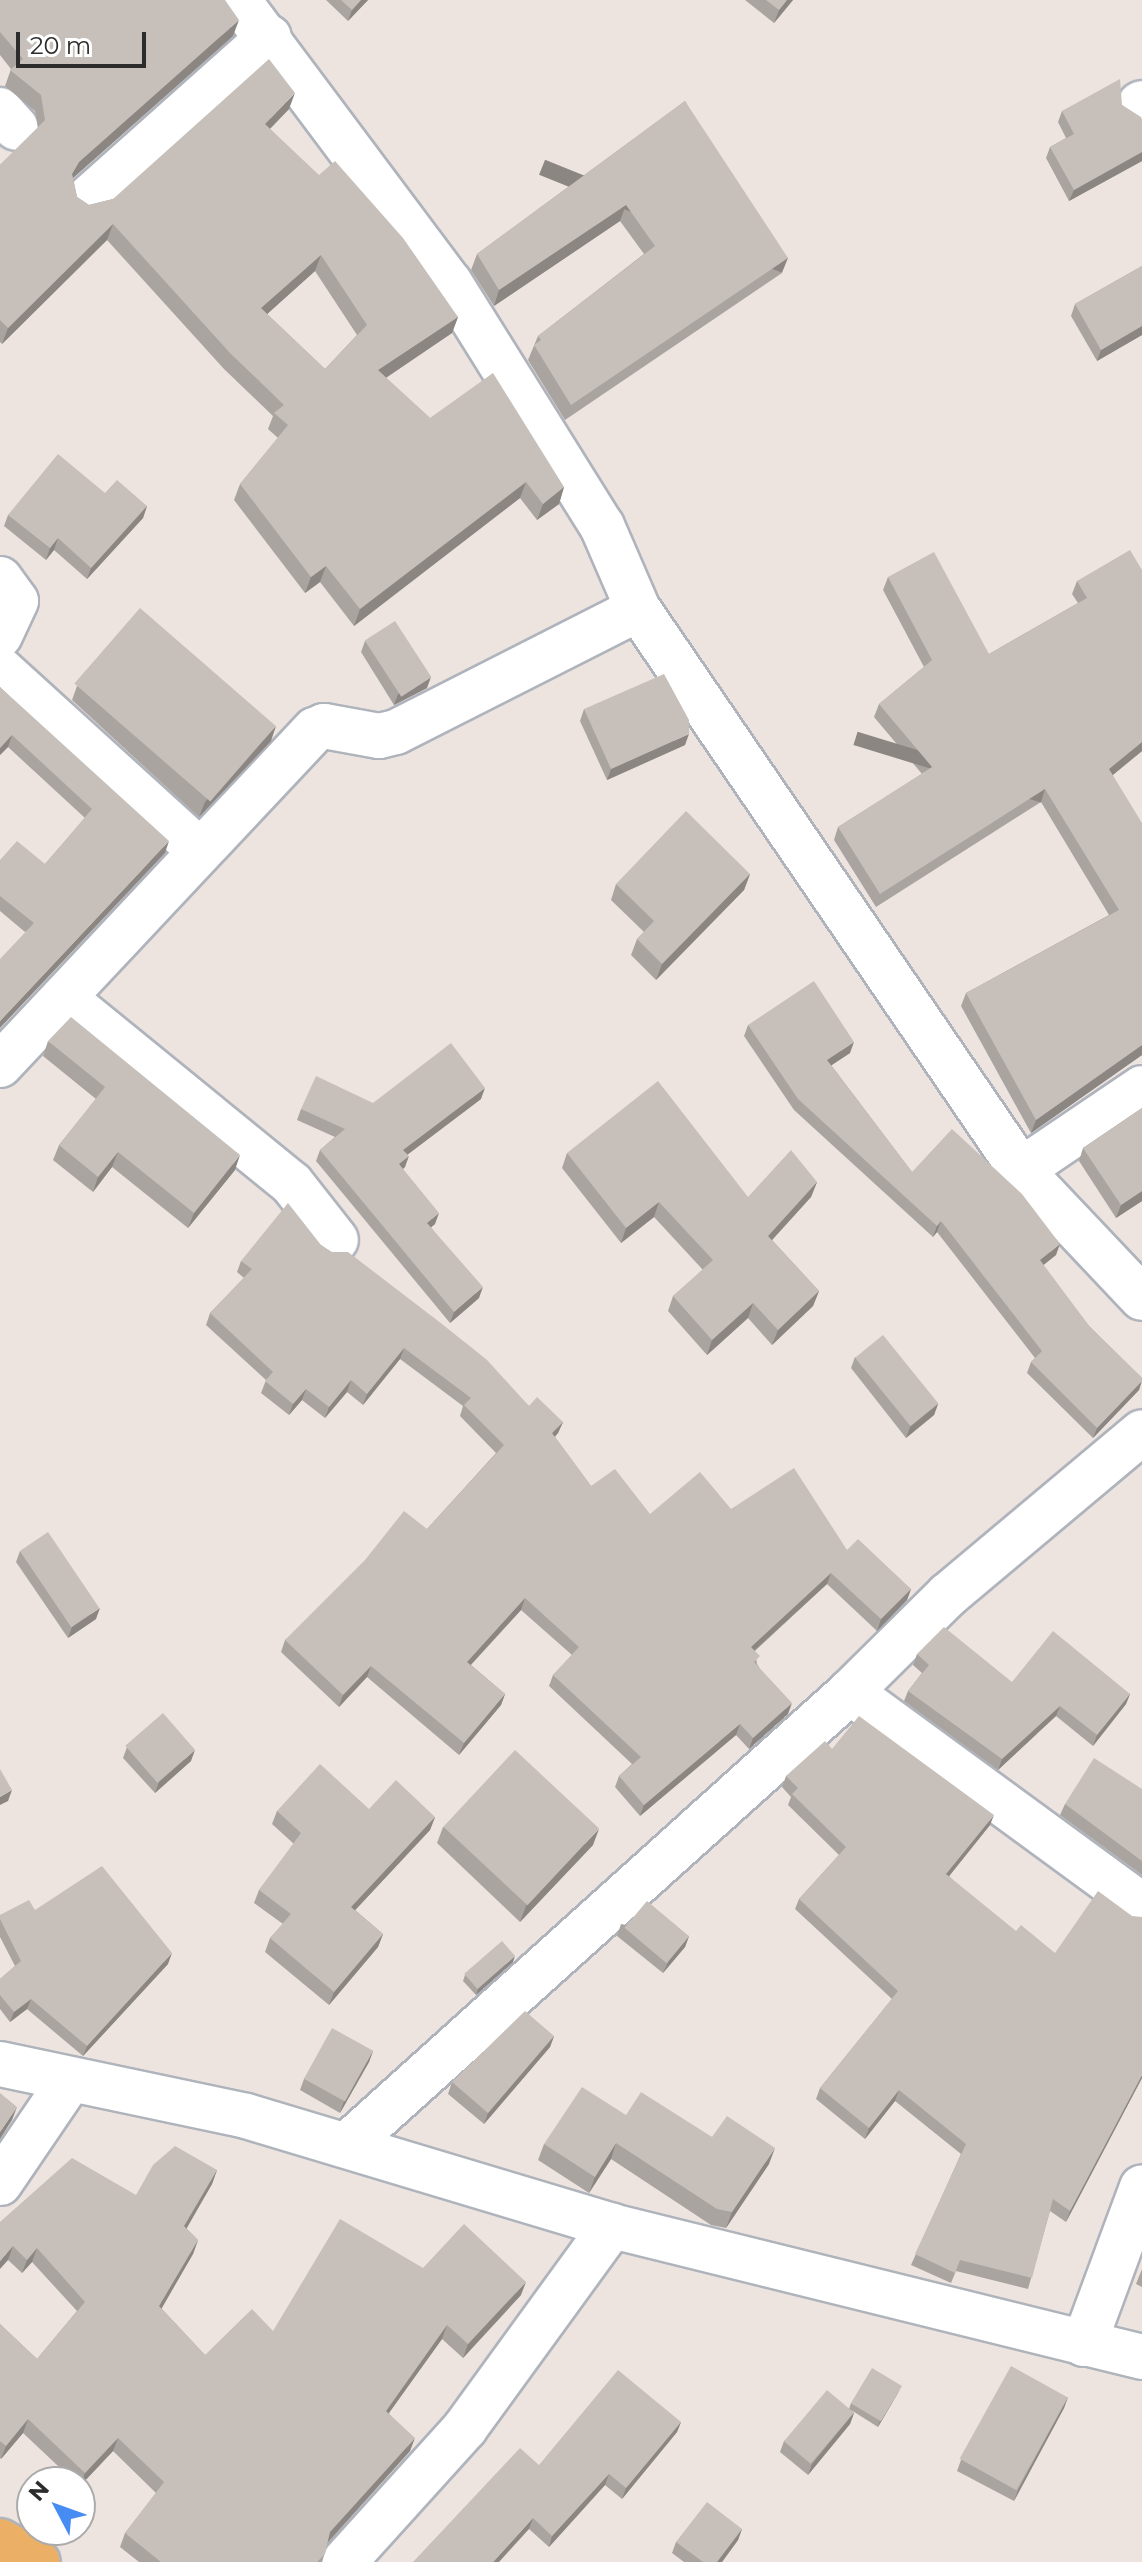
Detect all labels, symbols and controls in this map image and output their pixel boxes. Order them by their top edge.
scale bar [20,16,150,66]
text: 20 m [30,31,91,60]
north arrow [16,2466,96,2546]
text: N [23,2476,55,2507]

